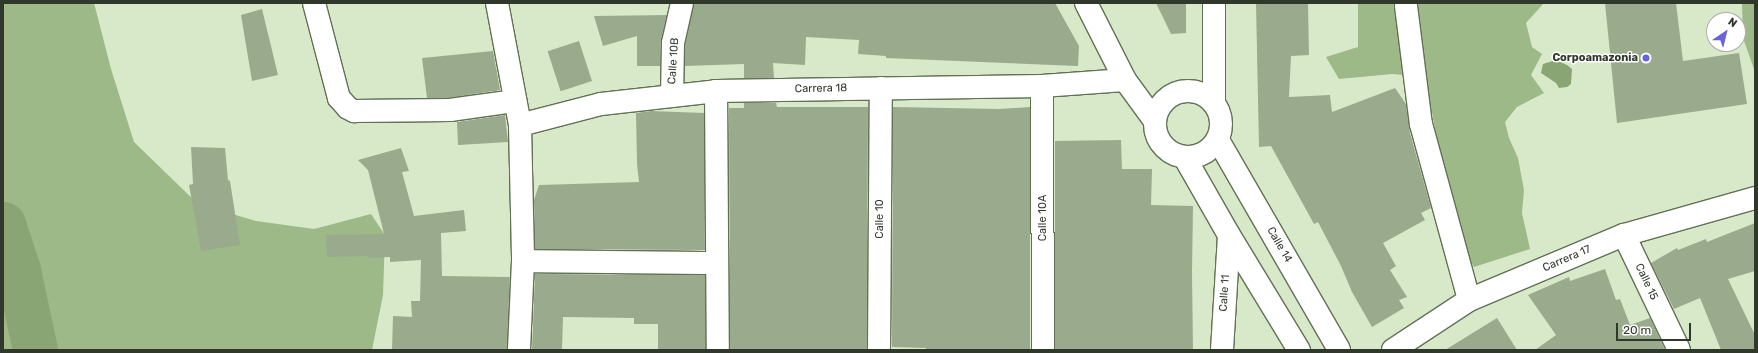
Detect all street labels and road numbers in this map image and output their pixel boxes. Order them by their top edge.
street label: Calle 10B [666,37,682,85]
street label: Carrera 18 [795,82,847,96]
street label: Calle 10A [1036,195,1050,241]
street label: Calle 10 [873,199,887,239]
street label: Calle 14 [1263,225,1295,265]
street label: Carrera 17 [1541,243,1593,275]
street label: Calle 15 [1632,262,1660,302]
street label: Calle 11 [1217,274,1233,312]

